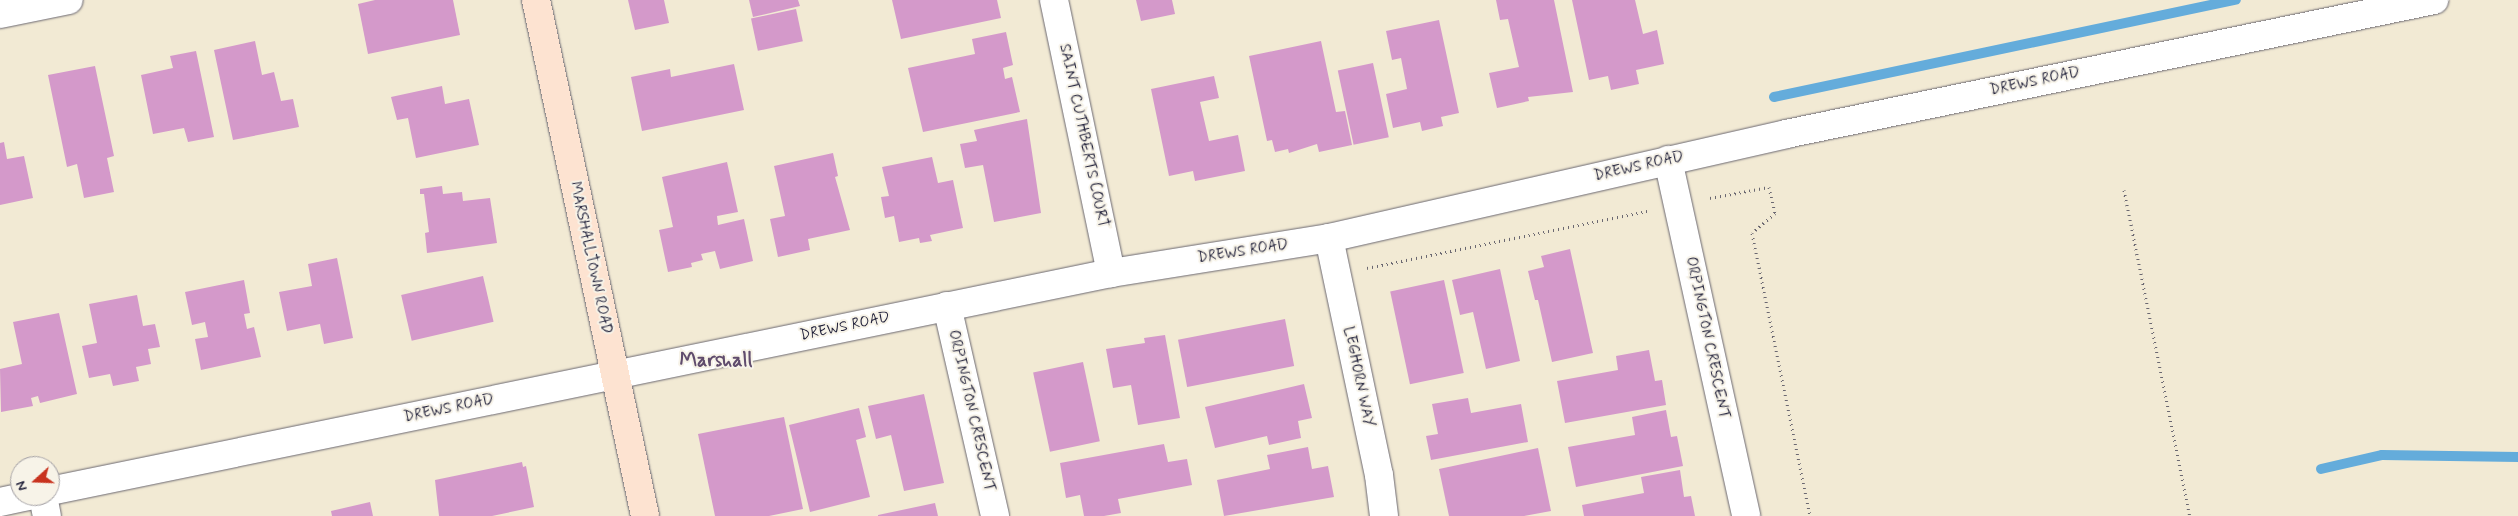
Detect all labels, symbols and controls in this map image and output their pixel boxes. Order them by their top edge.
street label: SAINT CUTHBERTS COURT [1055,42,1111,230]
street label: DREWS ROAD [1989,64,2081,100]
street label: DREWS ROAD [1593,148,1685,186]
street label: MARSHALLTOWN ROAD [565,180,615,336]
street label: DREWS ROAD [1197,236,1289,268]
street label: ORPINGTON CRESCENT [1681,255,1733,421]
street label: DREWS ROAD [799,309,891,345]
street label: LEGHORN WAY [1339,325,1377,429]
street label: ORPINGTON CRESCENT [944,328,998,494]
district label: Marshall [680,348,752,372]
street label: DREWS ROAD [403,391,495,427]
north arrow [10,456,60,506]
text: N [12,478,32,493]

